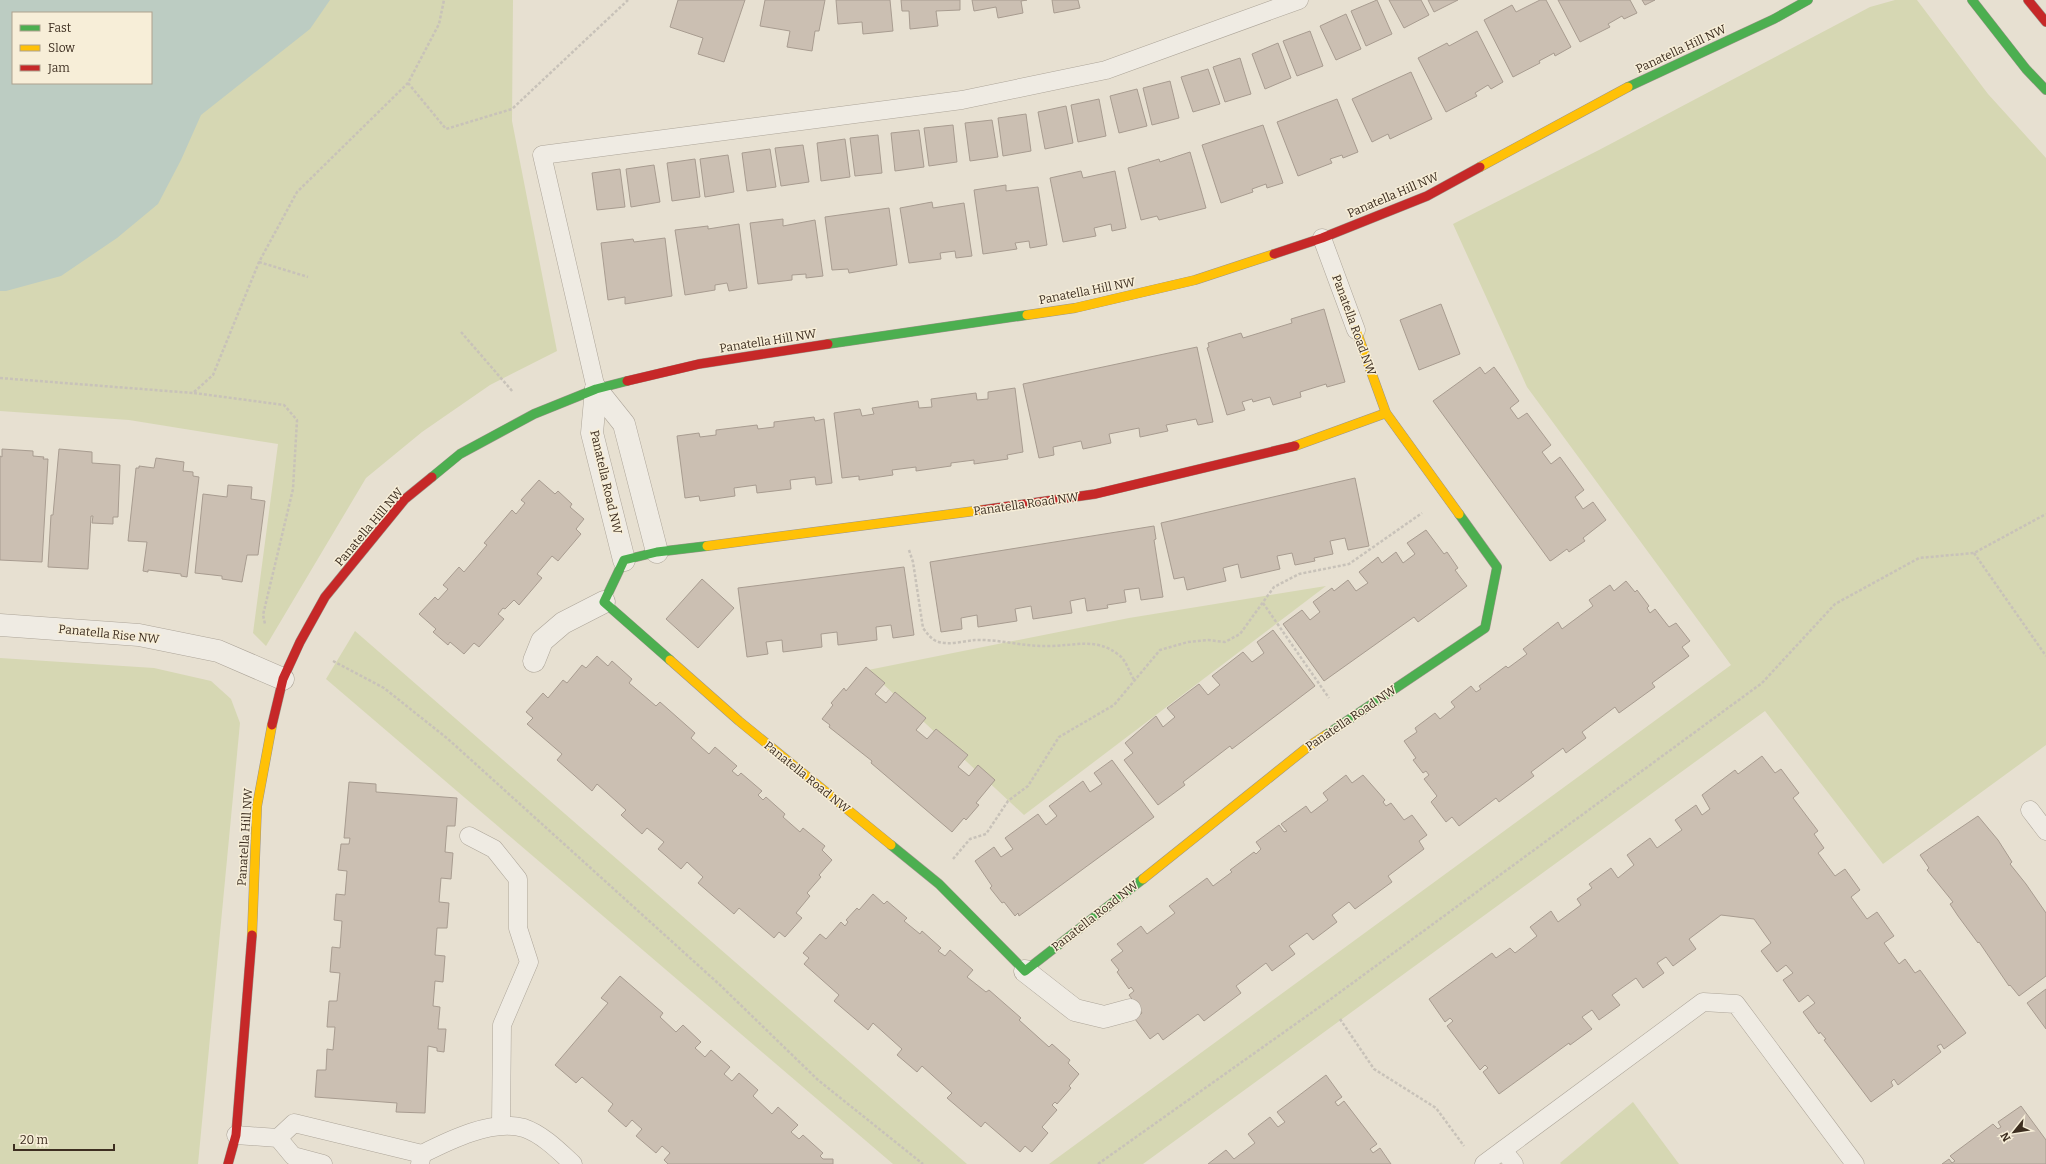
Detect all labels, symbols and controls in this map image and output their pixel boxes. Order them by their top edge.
legend [12,12,152,84]
text: Fast [48,21,72,35]
street label: Panatella Hill NW [1634,22,1729,76]
text: Slow [48,41,75,55]
text: Jam [47,61,70,75]
street label: Panatella Hill NW [1345,169,1441,221]
street label: Panatella Road NW [1329,273,1379,378]
street label: Panatella Hill NW [1038,275,1137,307]
street label: Panatella Hill NW [719,326,818,356]
street label: Panatella Road NW [587,429,625,536]
street label: Panatella Hill NW [332,484,406,569]
street label: Panatella Road NW [972,490,1080,518]
street label: Panatella Rise NW [58,622,161,646]
street label: Panatella Road NW [1303,682,1400,753]
street label: Panatella Road NW [761,738,853,816]
street label: Panatella Hill NW [235,787,255,886]
street label: Panatella Road NW [1049,877,1142,954]
north arrow [1994,1112,2034,1152]
scale bar [14,1126,114,1152]
text: N [1998,1129,2014,1144]
text: 20 m [20,1133,49,1147]

